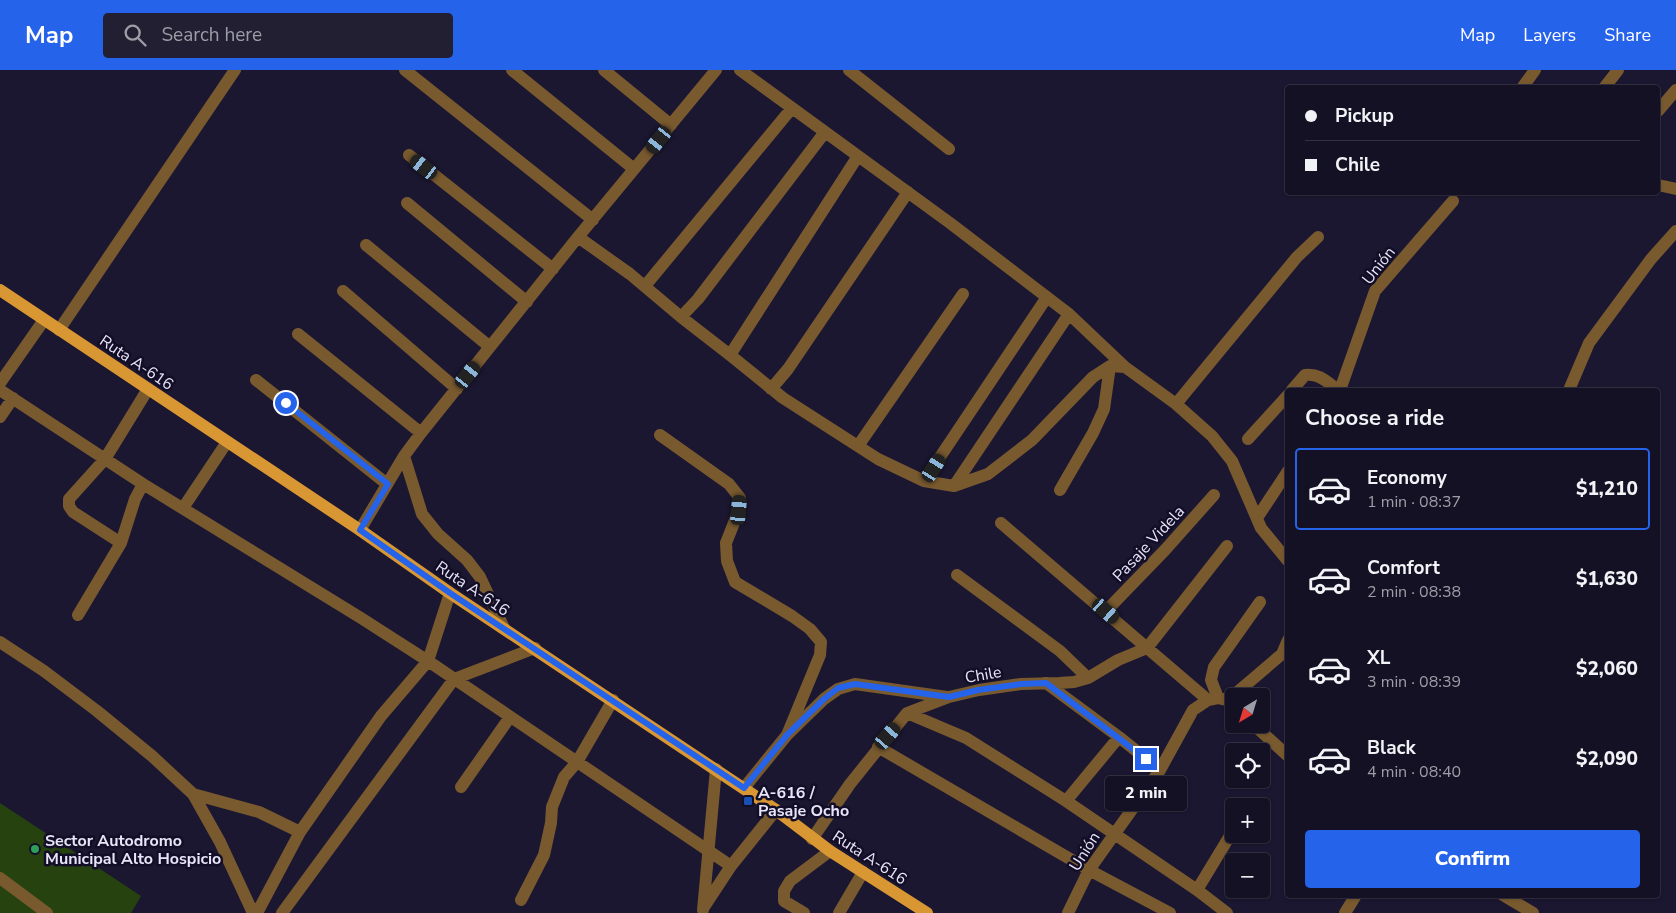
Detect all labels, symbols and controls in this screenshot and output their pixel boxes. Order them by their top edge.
search box [103,13,453,58]
text: Map [25,19,73,51]
icon: search [121,21,149,49]
text: Search here [161,22,262,48]
text: Map [1460,23,1495,47]
text: Layers [1523,23,1576,47]
text: Share [1604,23,1651,47]
text: Pickup [1335,103,1394,129]
car [643,124,674,156]
car [407,152,440,182]
text: Chile [1335,152,1380,178]
street label: Unión [1357,242,1401,289]
street label: Ruta A-616 [95,330,178,396]
car [452,359,483,391]
route start [275,392,297,414]
text: Choose a ride [1305,403,1444,433]
car [919,451,948,485]
text: Economy [1367,465,1447,491]
icon: car [1307,467,1352,512]
text: $1,210 [1576,476,1638,502]
text: 1 min · 08:37 [1367,491,1461,513]
car [730,494,747,526]
street label: Pasaje Videla [1108,501,1190,587]
text: Comfort [1367,555,1440,581]
street label: Ruta A-616 [431,556,514,622]
icon: car [1307,557,1352,602]
text: $1,630 [1576,566,1638,592]
text: 2 min · 08:38 [1367,581,1461,603]
car [1089,595,1122,627]
text: XL [1367,645,1390,671]
icon: car [1307,647,1352,692]
text: $2,060 [1576,656,1638,682]
street label: Chile [963,661,1003,689]
text: 3 min · 08:39 [1367,671,1461,693]
north arrow [1225,688,1270,732]
map controls [1225,688,1270,898]
car [872,720,903,752]
text: Black [1367,735,1416,761]
icon: car [1307,737,1352,782]
button: locate [1225,743,1270,788]
text: $2,090 [1576,746,1638,772]
route end [1135,748,1157,770]
text: 4 min · 08:40 [1367,761,1461,783]
callout: 2 min [1105,776,1187,812]
place label: A-616 / Pasaje Ocho [758,782,849,822]
text: 2 min [1125,782,1167,804]
marker: A-616 / Pasaje Ocho [742,795,754,807]
button: + [1225,798,1270,843]
street label: Ruta A-616 [828,826,911,890]
street label: Unión [1064,828,1105,875]
place label: Sector Autodromo Municipal Alto Hospicio [45,830,221,870]
button: Confirm [1305,830,1640,888]
marker: Sector Autodromo Municipal Alto Hospicio [29,843,41,855]
button: − [1225,853,1270,898]

